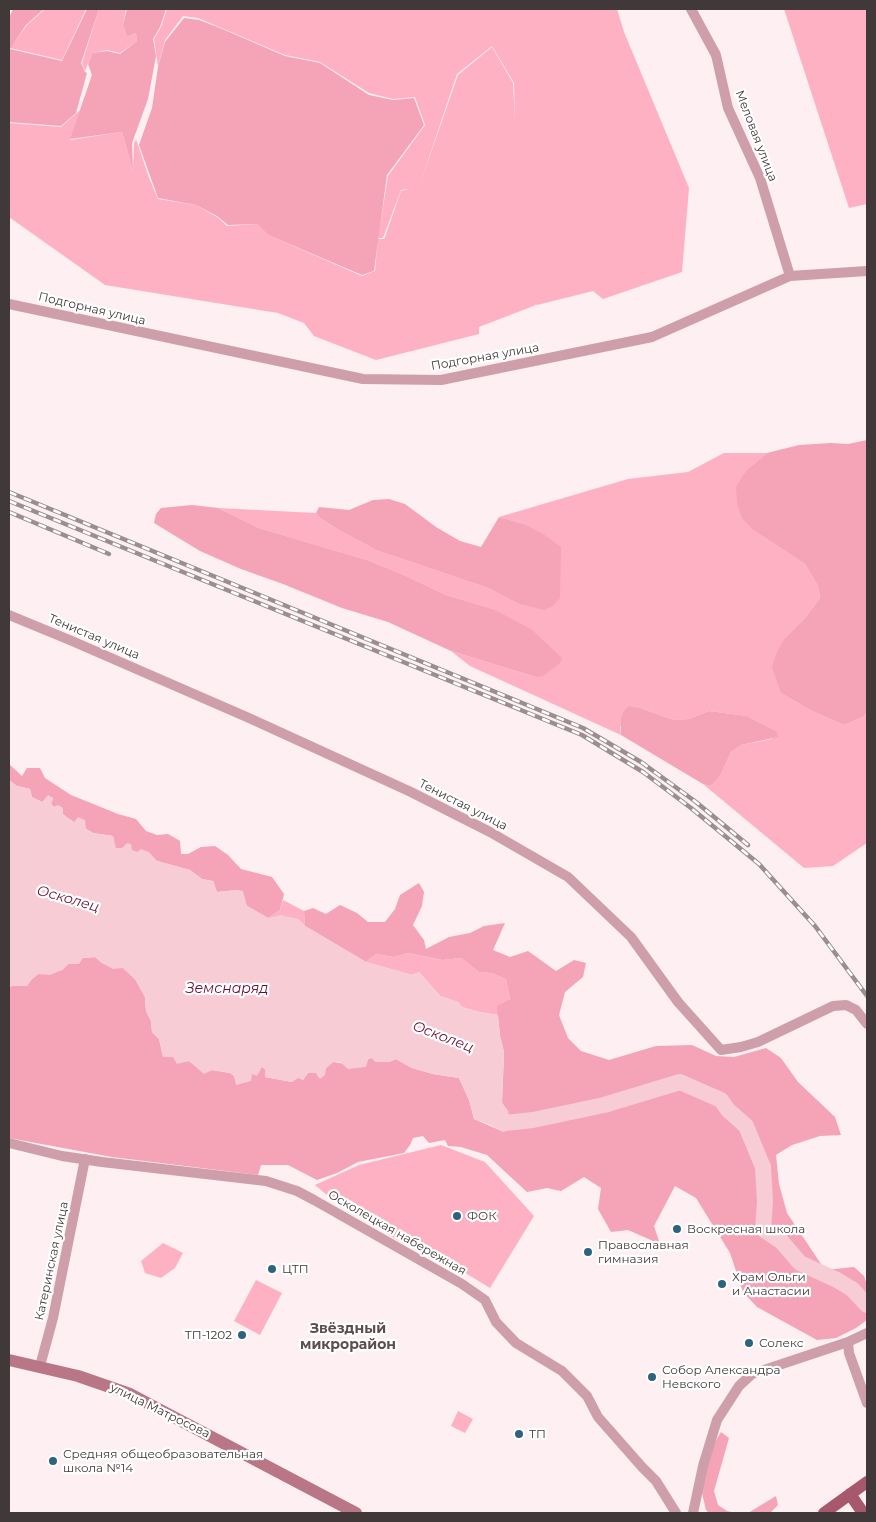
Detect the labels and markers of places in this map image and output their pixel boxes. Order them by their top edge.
place label: ФОК [467,1209,497,1223]
marker: ФОК [451,1210,463,1222]
place label: Воскресная школа [687,1222,805,1236]
marker: Воскресная школа [671,1223,683,1235]
place label: Православная гимназия [598,1238,689,1266]
marker: Православная гимназия [582,1246,594,1258]
place label: ЦТП [282,1262,309,1276]
marker: ЦТП [266,1263,278,1275]
place label: Храм Ольги и Анастасии [732,1270,810,1298]
marker: Храм Ольги и Анастасии [716,1278,728,1290]
place label: ТП-1202 [185,1328,232,1342]
marker: ТП-1202 [236,1329,248,1341]
place label: Солекс [759,1336,803,1350]
marker: Солекс [743,1337,755,1349]
place label: Собор Александра Невского [662,1363,780,1391]
marker: Собор Александра Невского [646,1371,658,1383]
place label: ТП [529,1427,546,1441]
marker: ТП [513,1428,525,1440]
place label: Средняя общеобразовательная школа №14 [63,1447,263,1475]
marker: Средняя общеобразовательная школа №14 [47,1455,59,1467]

